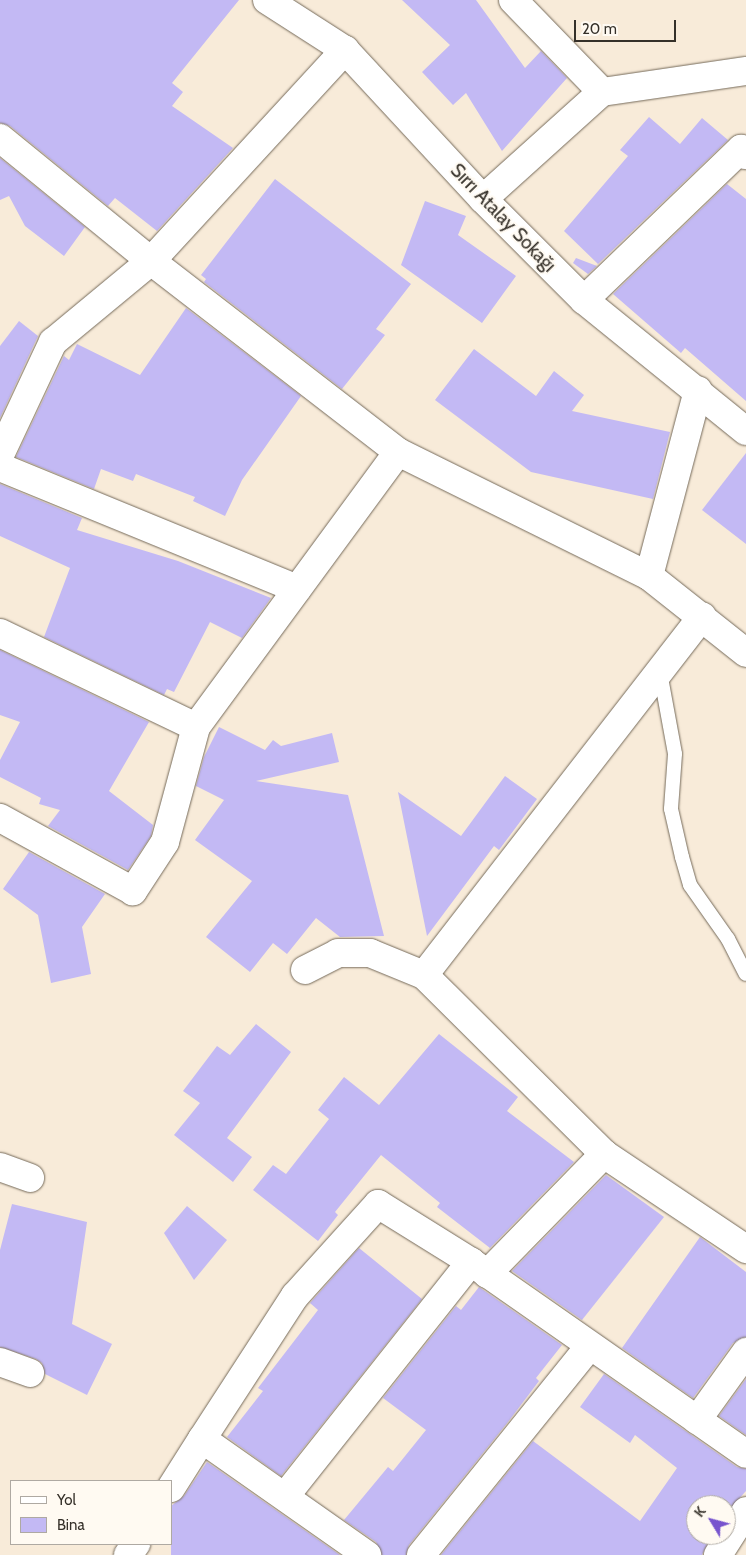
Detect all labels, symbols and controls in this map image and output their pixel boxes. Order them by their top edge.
scale bar [576,10,678,42]
text: 20 m [582,20,617,38]
street label: Sırrı Atalay Sokağı [446,159,560,277]
legend [10,1480,172,1545]
text: Yol [57,1491,76,1509]
north arrow [686,1495,736,1545]
text: K [690,1503,710,1520]
text: Bina [57,1516,85,1534]

